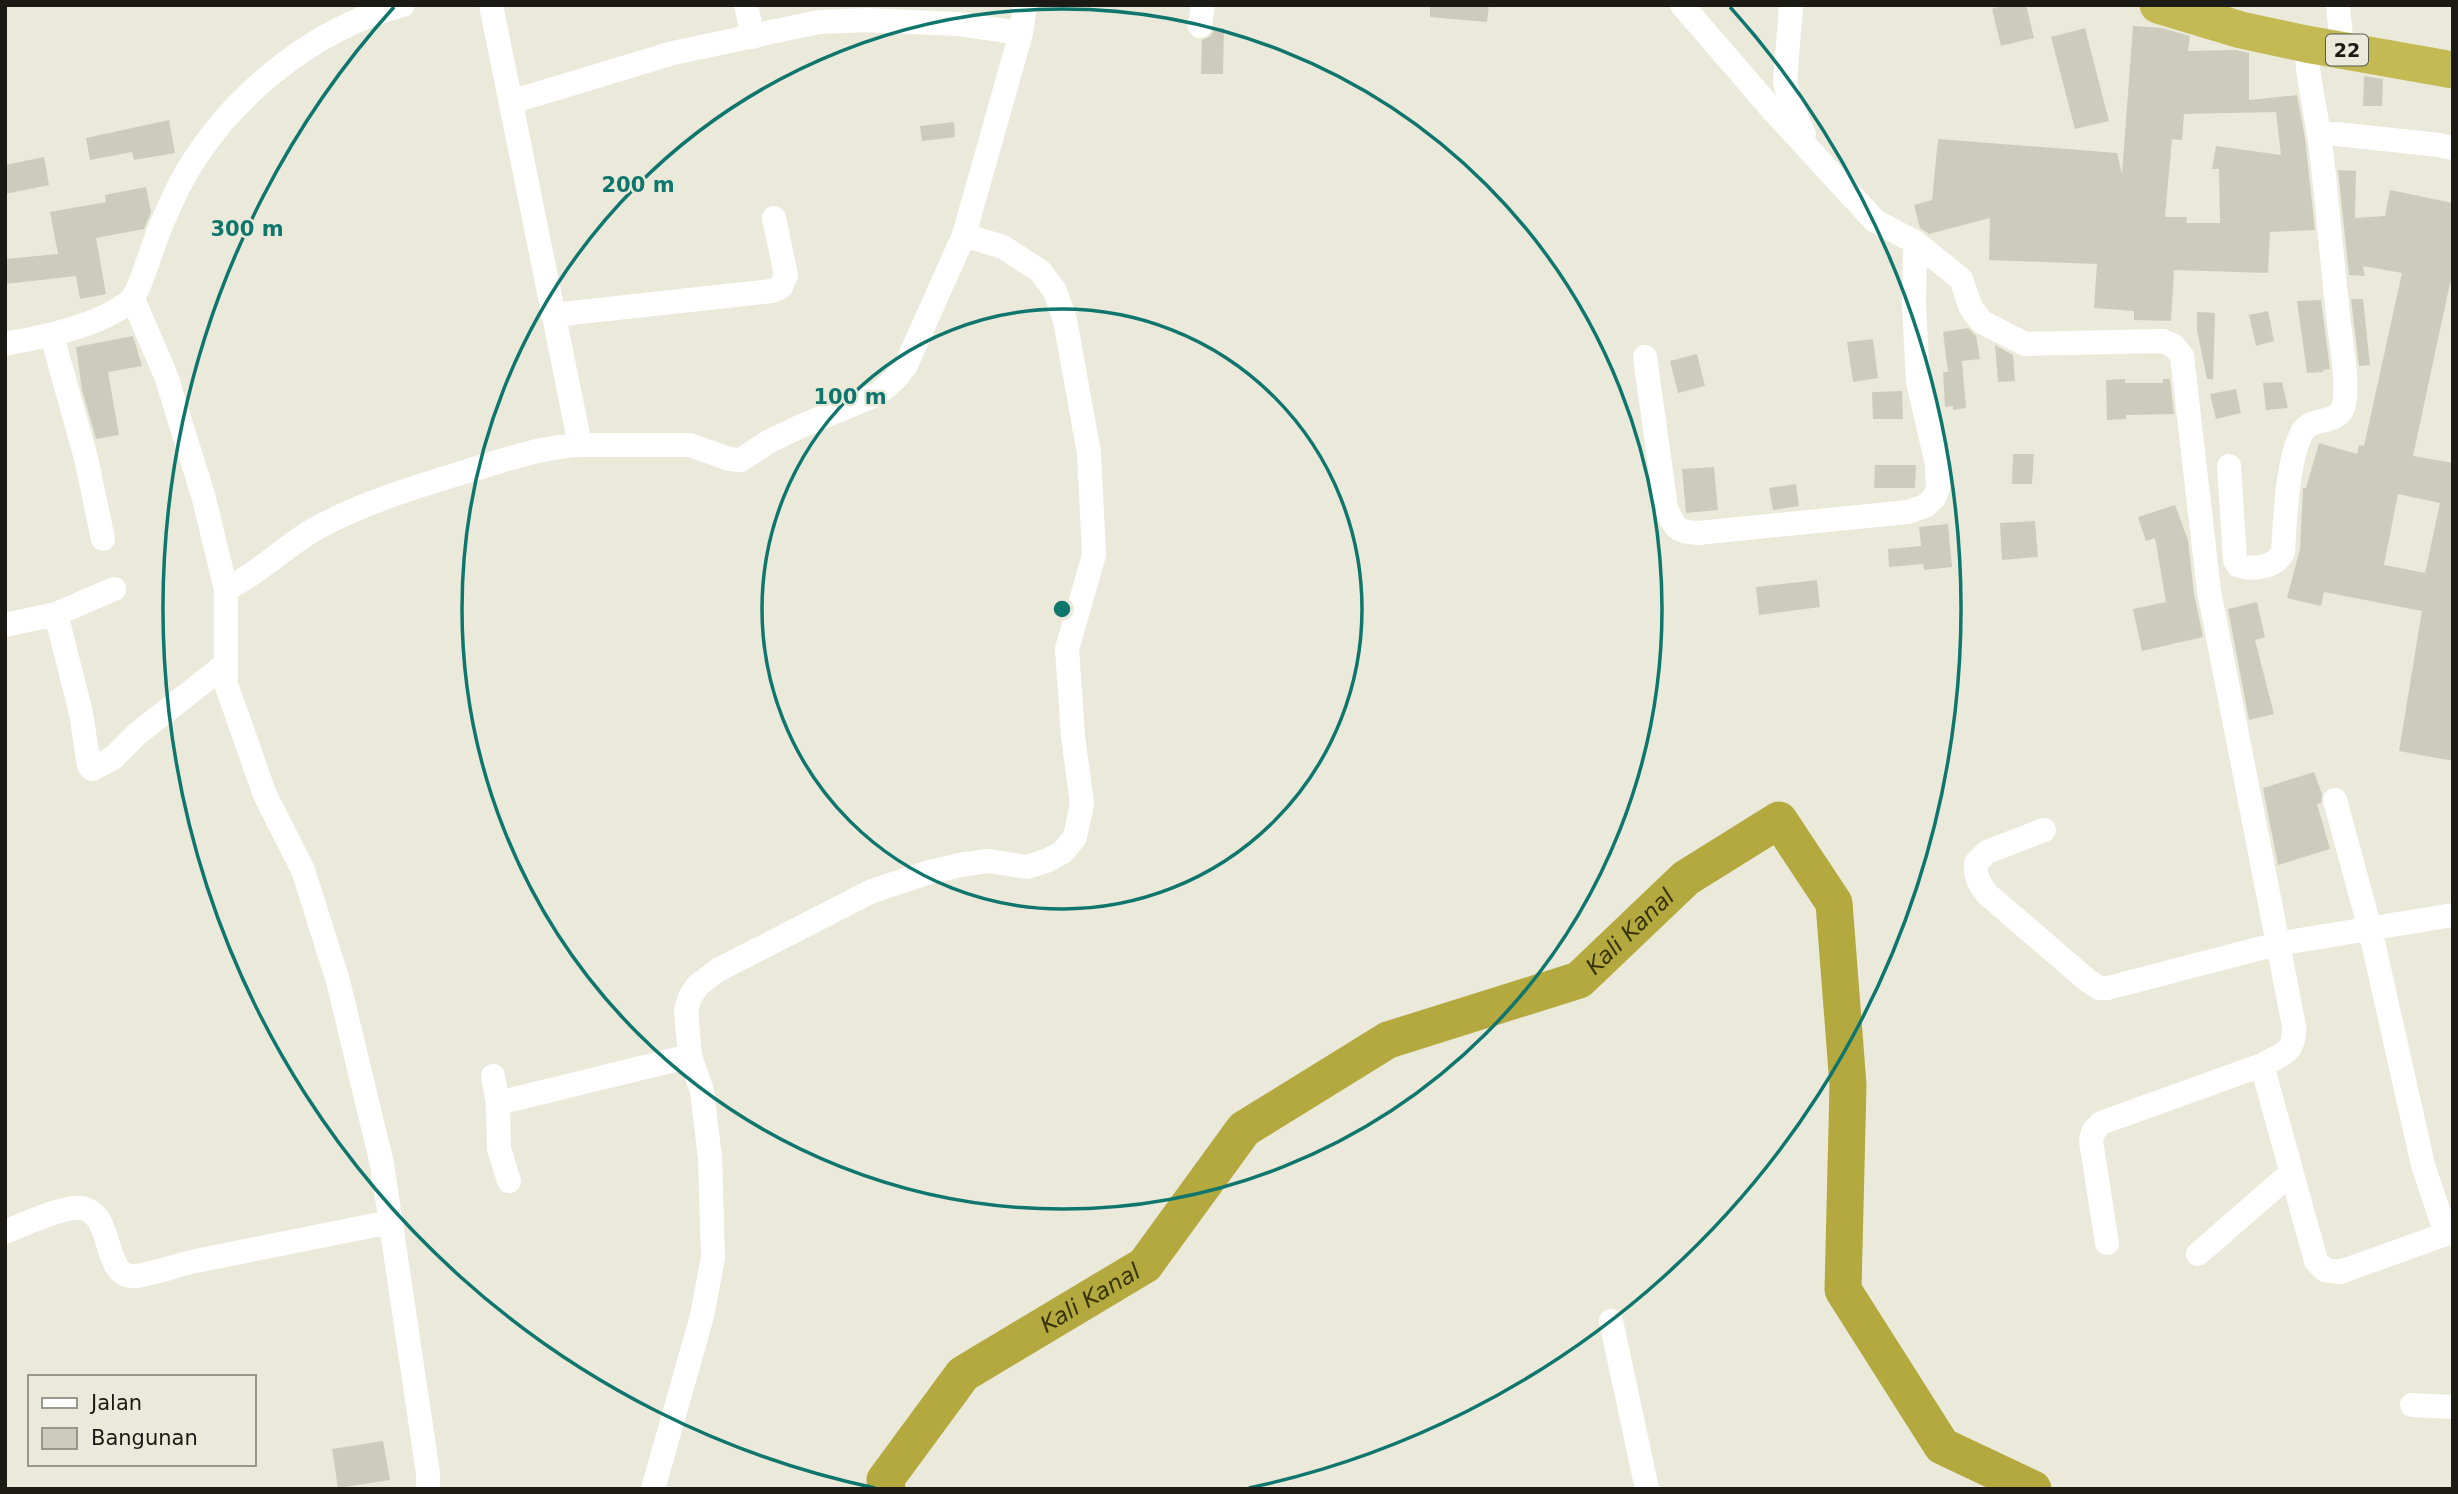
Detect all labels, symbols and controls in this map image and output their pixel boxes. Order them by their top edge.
road number: 22 [2326,34,2368,66]
text: 200 m [601,173,675,197]
text: 300 m [210,217,284,241]
text: 100 m [813,385,887,409]
centre of rings [1050,597,1074,621]
water label: Kali Kanal [1580,883,1680,979]
water label: Kali Kanal [1035,1258,1145,1338]
legend [28,1375,256,1466]
text: Jalan [89,1391,142,1415]
text: Bangunan [91,1426,198,1450]

